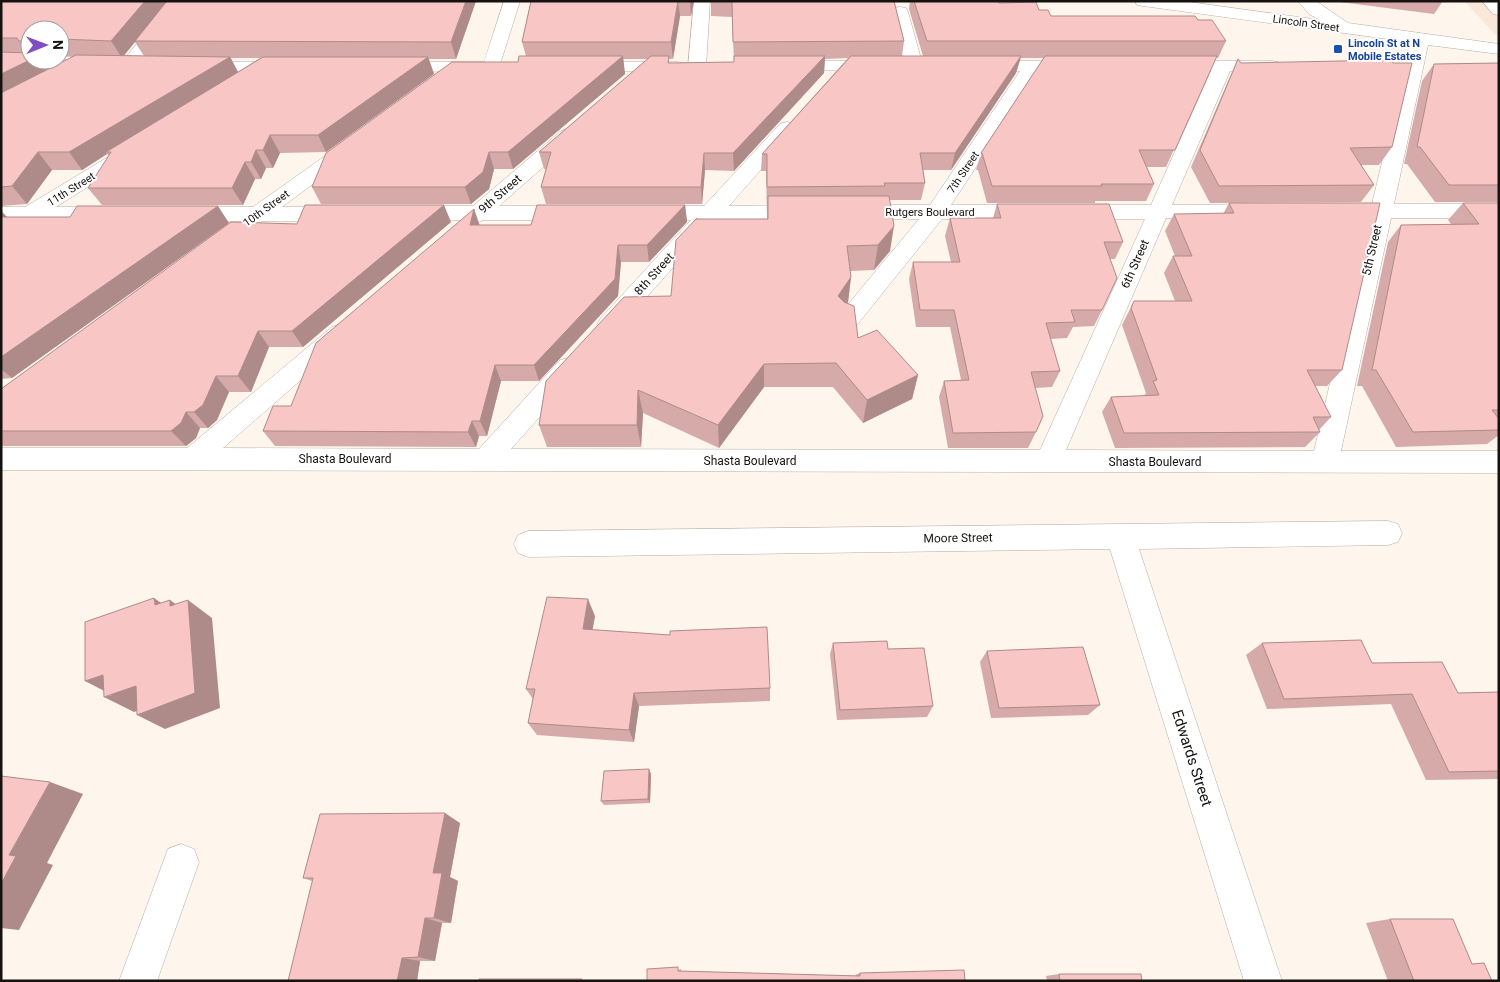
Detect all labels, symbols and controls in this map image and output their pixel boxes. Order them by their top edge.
street label: Lincoln Street [1272,12,1341,35]
north arrow [20,20,70,70]
place label: Lincoln St at N Mobile Estates [1348,37,1422,63]
text: N [50,40,66,50]
marker: Lincoln St at N Mobile Estates [1332,43,1344,55]
street label: 7th Street [945,149,982,196]
street label: 11th Street [45,169,98,209]
street label: 9th Street [476,172,524,216]
street label: 10th Street [241,187,292,229]
street label: Rutgers Boulevard [885,206,975,219]
street label: 5th Street [1359,223,1385,277]
street label: 6th Street [1118,237,1152,291]
street label: 8th Street [631,250,677,298]
street label: Shasta Boulevard [299,452,392,466]
street label: Shasta Boulevard [704,454,797,468]
street label: Shasta Boulevard [1109,455,1202,469]
street label: Moore Street [923,530,993,546]
street label: Edwards Street [1168,707,1216,809]

